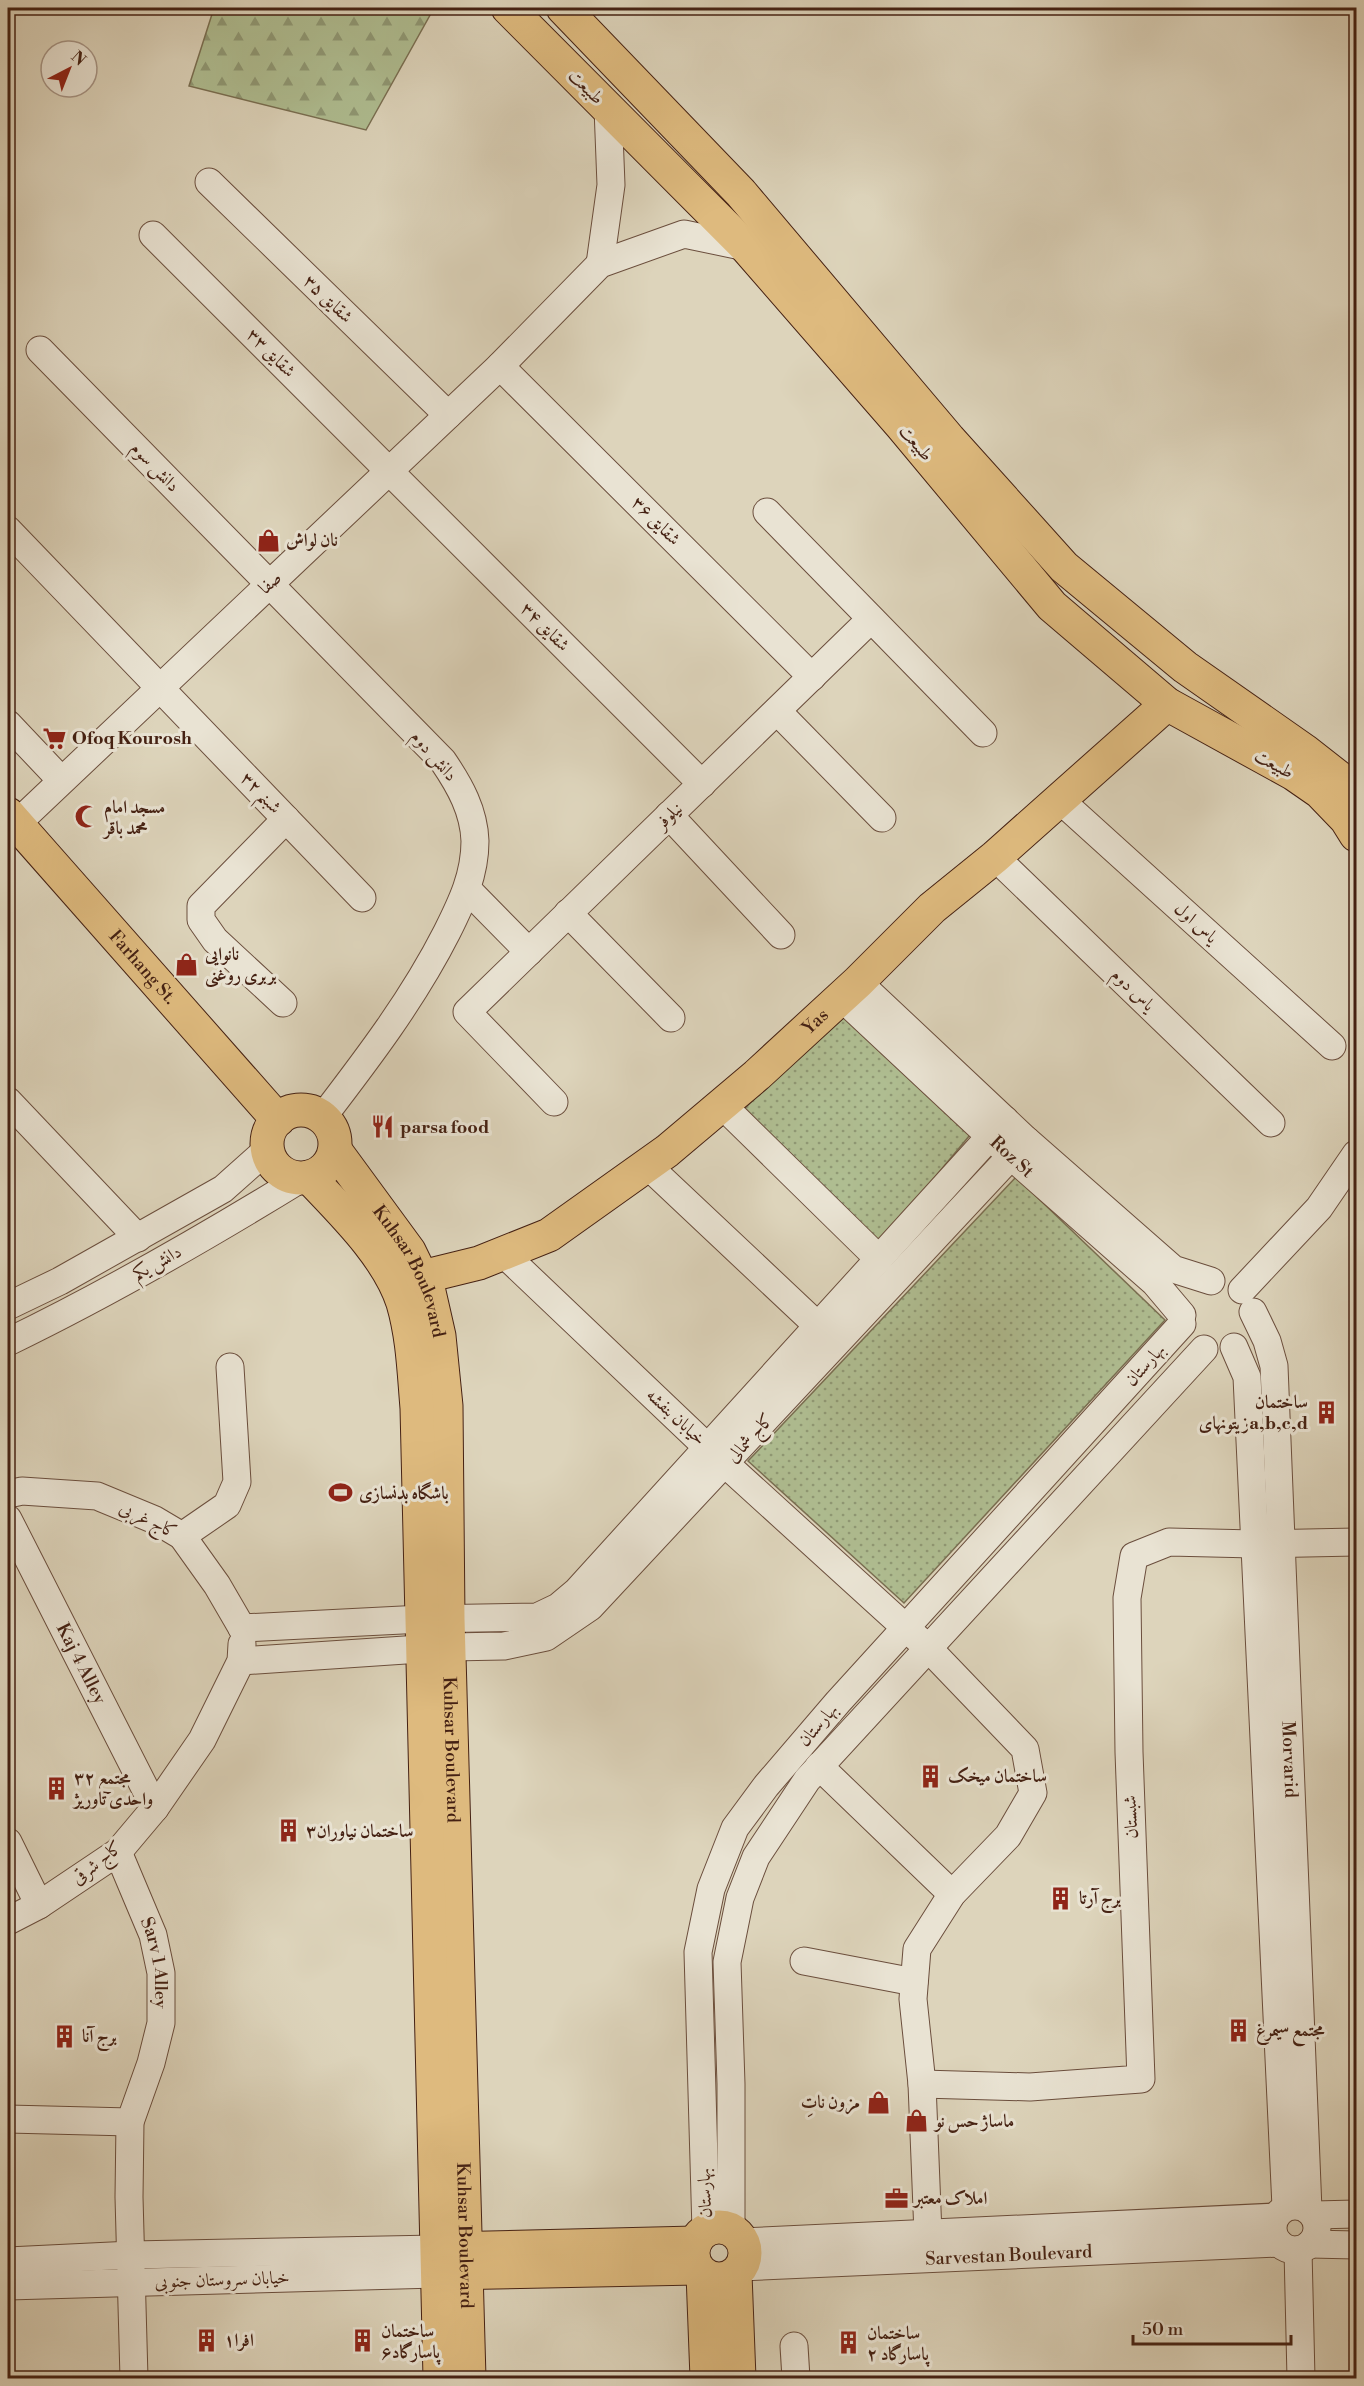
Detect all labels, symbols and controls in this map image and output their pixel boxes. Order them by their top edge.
north arrow [39,39,99,99]
text: N [67,47,90,70]
street label: طبیعت [563,64,609,110]
street label: شقایق ۳۵ [298,270,358,328]
street label: شقایق ۳۳ [242,324,300,382]
street label: طبیعت [894,420,938,466]
street label: دانش سوم [122,437,185,500]
street label: شقایق ۳۶ [627,492,685,550]
shop icon: نان لواش [255,527,281,553]
place label: نان لواش [286,529,338,552]
street label: صفا [254,567,286,599]
street label: شقایق ۳۴ [516,598,574,656]
supermarket icon: Ofoq Kourosh [41,725,67,751]
street label: دانش دوم [402,726,462,789]
place label: Ofoq Kourosh [72,727,192,750]
street label: طبیعت [1250,744,1298,784]
street label: شبنم ۳۲ [231,767,286,823]
place label: مسجد امام محمد باقر [102,796,165,840]
street label: نیلوفر [649,797,688,836]
mosque icon: مسجد امام محمد باقر [73,804,99,830]
street label: یاس اول [1169,897,1224,950]
street label: Farhang St. [104,925,182,1009]
place label: نانوایی بربری روغنی [204,943,277,988]
shop icon: نانوایی بربری روغنی [174,951,200,977]
street label: یاس دوم [1103,963,1161,1020]
street label: Yas [797,1003,833,1040]
restaurant icon: parsa food [369,1114,395,1140]
place label: parsa food [400,1116,489,1139]
street label: Roz St [985,1131,1039,1183]
street label: Kuhsar Boulevard [368,1200,451,1340]
street label: دانش یکم [128,1240,188,1290]
street label: بهارستان [1120,1339,1170,1391]
street label: خیابان بنفشه [641,1384,711,1450]
place label: ساختمان زیتونهایa,b,c,d [1199,1391,1308,1435]
building icon: ساختمان زیتونهایa,b,c,d [1313,1399,1339,1425]
street label: کاج شمالی [721,1409,782,1470]
sports icon: باشگاه بدنسازی [328,1480,354,1506]
place label: باشگاه بدنسازی [359,1481,449,1505]
street label: کاج غربی [114,1496,181,1547]
street label: Kaj 4 Alley [51,1619,112,1708]
street label: Kuhsar Boulevard [438,1676,465,1824]
street label: بهارستان [793,1699,843,1751]
street label: Morvarid [1277,1721,1303,1799]
building icon: ساختمان میخک [917,1763,943,1789]
place label: ساختمان میخک [948,1765,1047,1788]
place label: مجتمع ۳۲ واحدی تاوریژ [72,1767,153,1811]
building icon: مجتمع ۳۲ واحدی تاوریژ [43,1775,69,1801]
street label: شبستان [1119,1795,1143,1839]
building icon: ساختمان نیاوران۳ [275,1818,301,1844]
place label: ساختمان نیاوران۳ [306,1820,413,1843]
street label: کاج شرقی [67,1836,130,1893]
building icon: برج آرتا [1048,1885,1074,1911]
place label: برج آرتا [1079,1887,1122,1914]
street label: Sarv 1 Alley [135,1913,173,2009]
building icon: مجتمع سیمرغ [1225,2017,1251,2043]
place label: مجتمع سیمرغ [1256,2019,1326,2047]
building icon: برج آنا [51,2023,77,2049]
place label: برج آنا [82,2025,118,2052]
shop icon: مزون ناتِ [865,2089,891,2115]
place label: مزون ناتِ [801,2091,860,2117]
shop icon: ماساژ حس نو [904,2108,930,2134]
place label: ماساژ حس نو [933,2110,1014,2133]
street label: Kuhsar Boulevard [452,2162,479,2310]
street label: بهارستان [693,2168,717,2218]
office icon: املاک معتبر [883,2185,909,2211]
place label: املاک معتبر [912,2187,988,2210]
street label: Sarvestan Boulevard [925,2240,1094,2270]
street label: خیابان سروستان جنوبی [154,2266,290,2295]
scale bar [1133,2308,1290,2346]
text: 50 m [1142,2318,1184,2341]
place label: ساختمان پاسارگاد۶ [381,2320,442,2365]
place label: ساختمان پاسارگاد ۲ [867,2322,930,2367]
building icon: افرا۱ [193,2327,219,2353]
building icon: ساختمان پاسارگاد۶ [350,2328,376,2354]
place label: افرا۱ [224,2329,254,2352]
building icon: ساختمان پاسارگاد ۲ [836,2330,862,2356]

